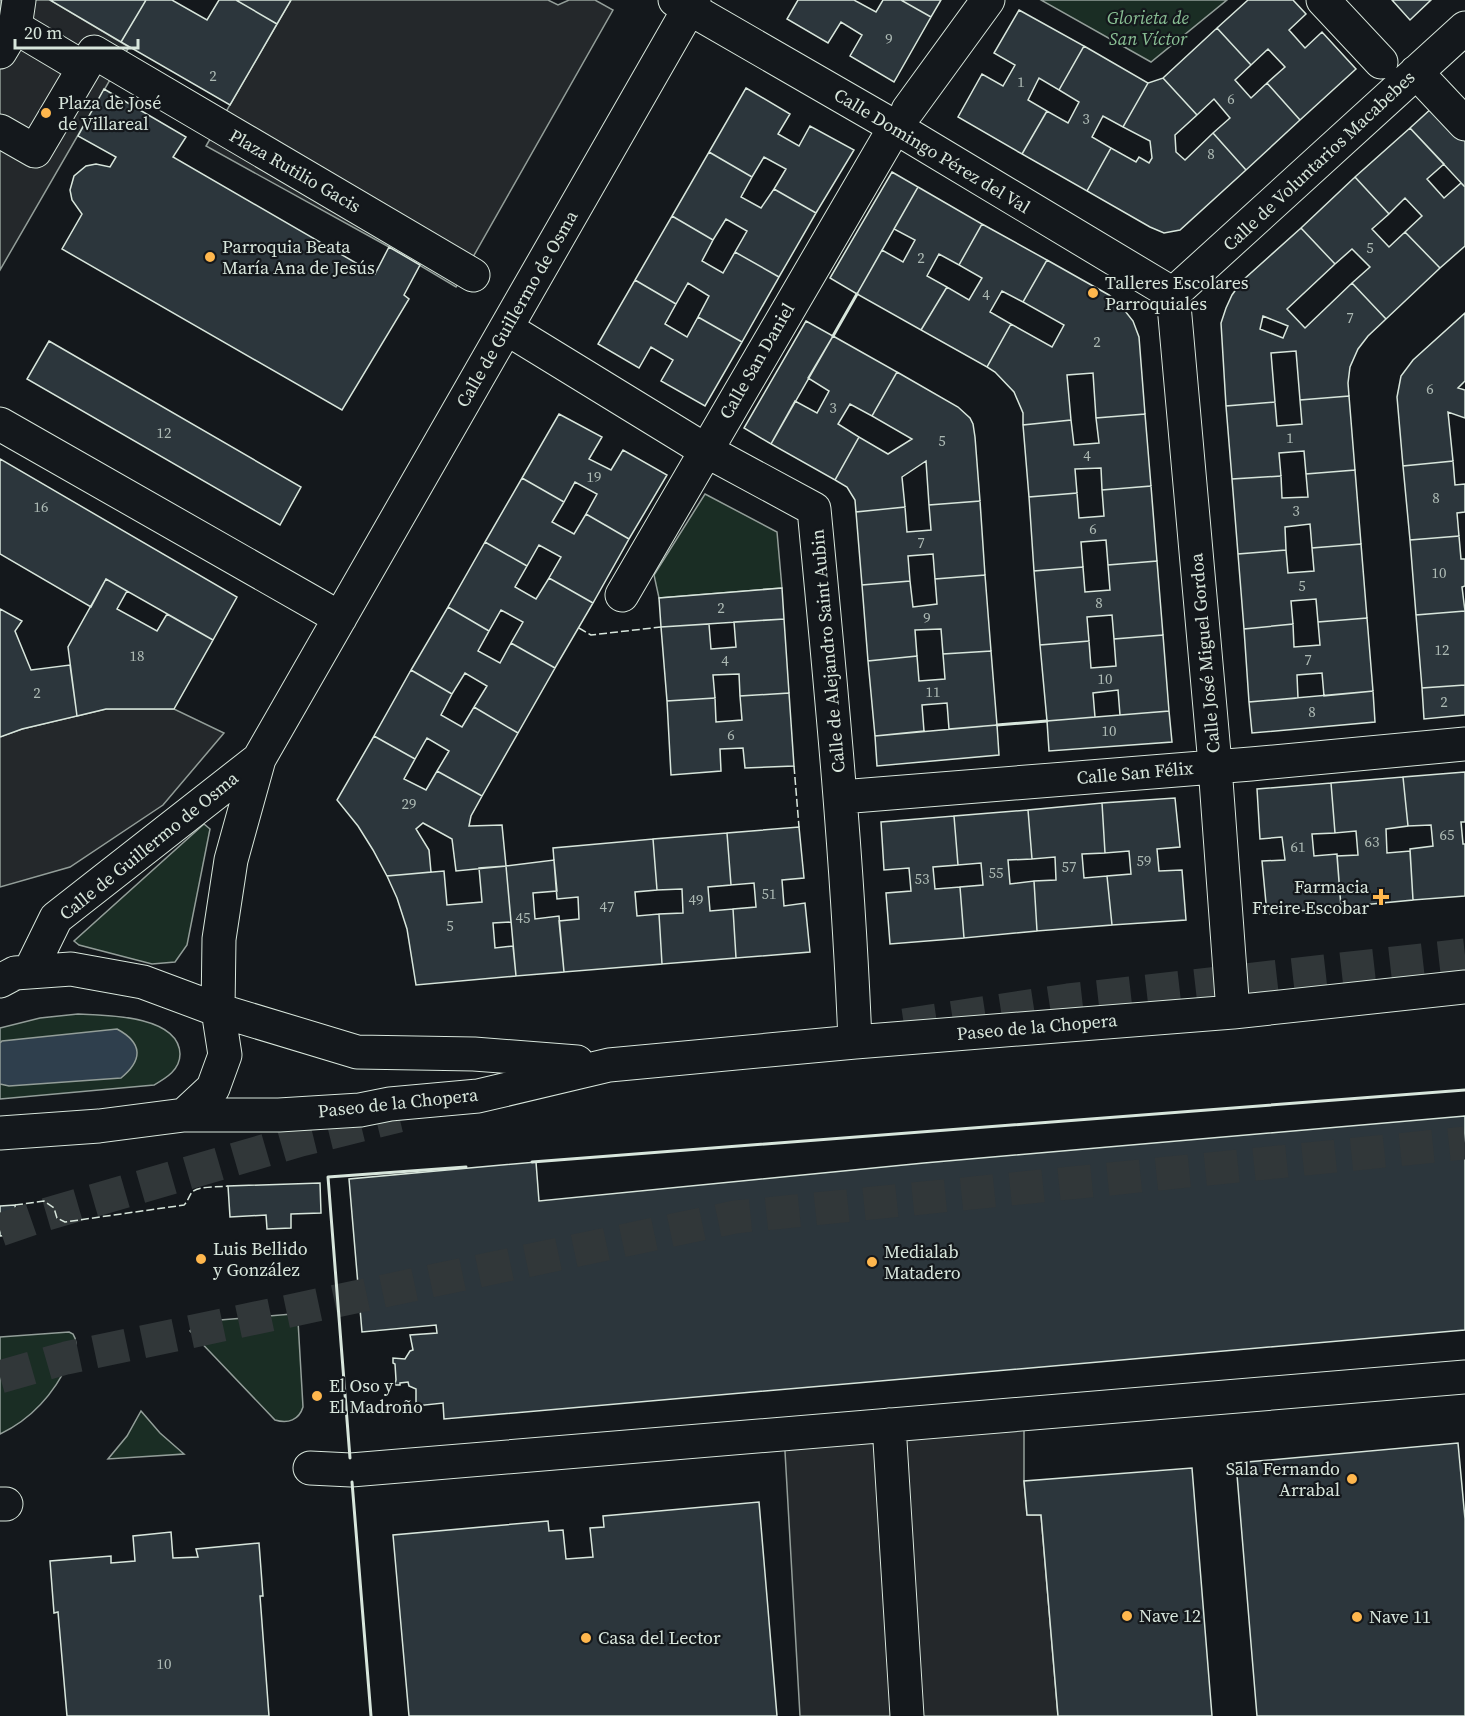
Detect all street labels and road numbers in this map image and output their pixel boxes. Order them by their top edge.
street label: Calle de Voluntarios Macabebes [1217,65,1420,256]
street label: Calle Domingo Pérez del Val [829,82,1035,219]
street label: Plaza Rutilio Gacis [225,123,366,218]
street label: Calle de Guillermo de Osma [450,205,584,412]
street label: Calle San Daniel [713,298,800,424]
street label: Calle de Alejandro Saint Aubin [804,528,851,774]
street label: Calle José Miguel Gordoa [1183,551,1226,754]
street label: Calle San Félix [1076,755,1195,790]
street label: Calle de Guillermo de Osma [54,765,244,926]
street label: Paseo de la Chopera [956,1007,1119,1046]
street label: Paseo de la Chopera [317,1082,480,1123]

